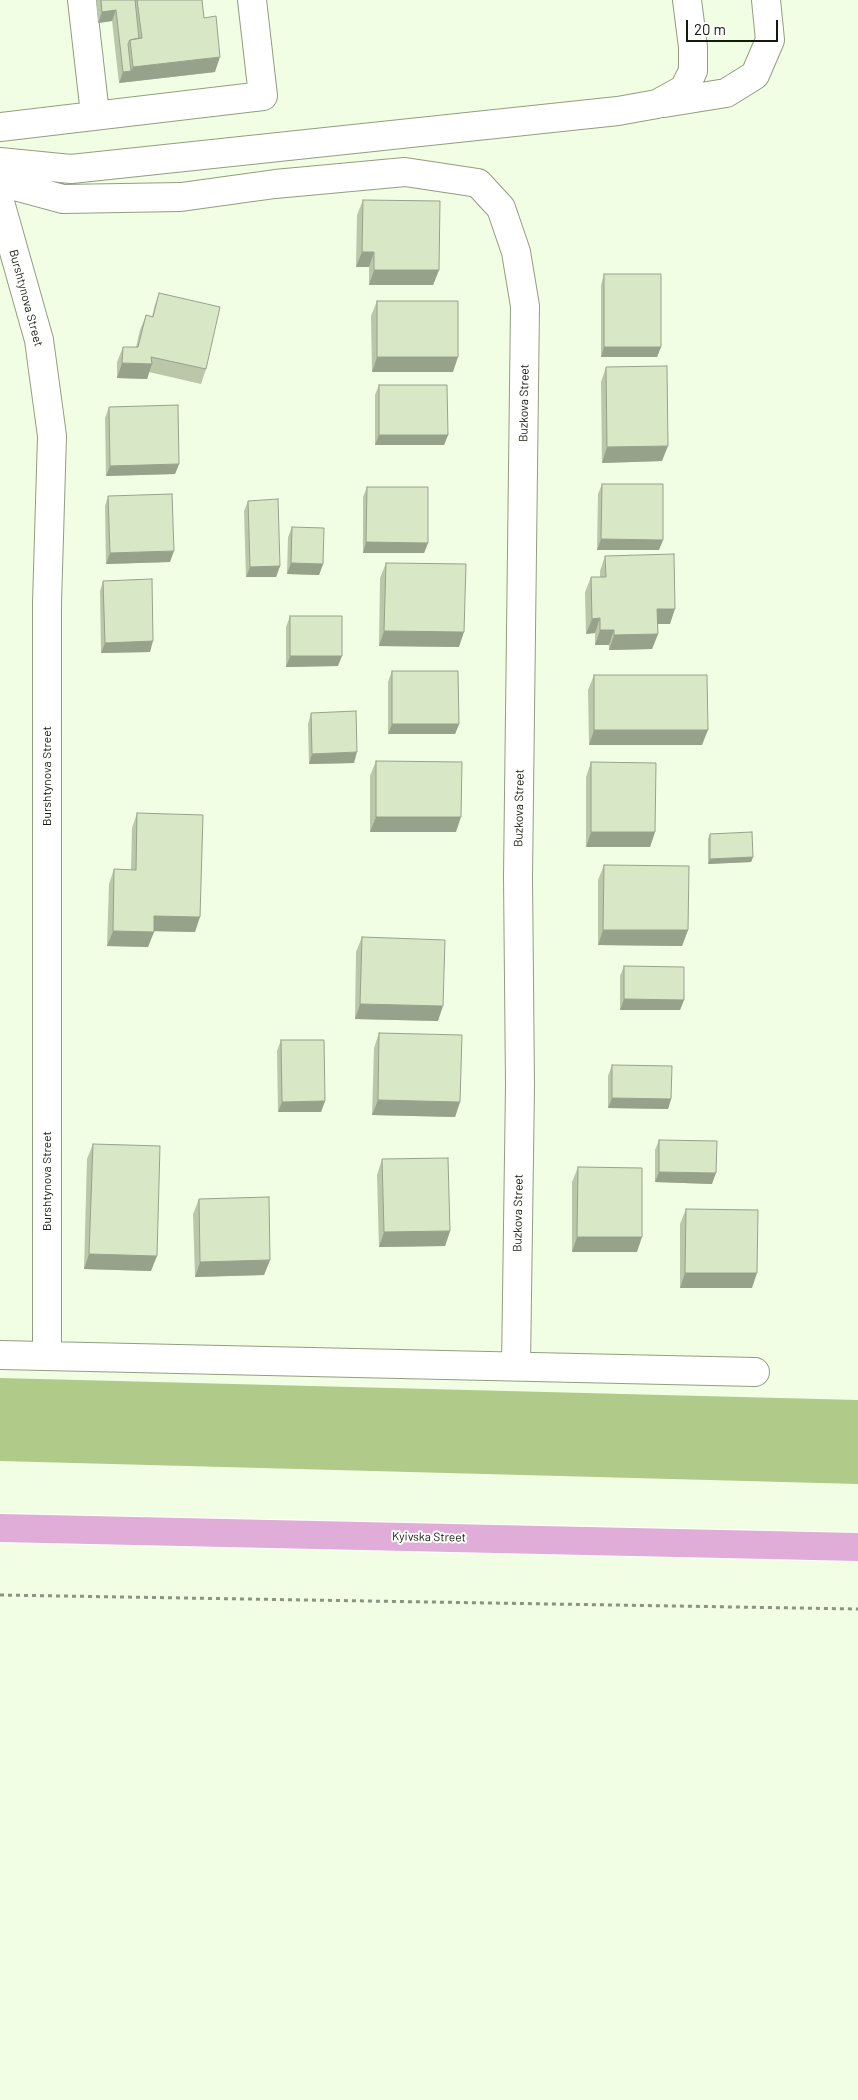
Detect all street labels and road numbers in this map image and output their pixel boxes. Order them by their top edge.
street label: Burshtynova Street [6,248,46,348]
street label: Buzkova Street [516,364,532,442]
street label: Burshtynova Street [40,726,54,826]
street label: Buzkova Street [511,769,527,847]
street label: Burshtynova Street [40,1131,54,1231]
street label: Buzkova Street [510,1174,526,1252]
street label: Kyivska Street [392,1529,466,1545]

